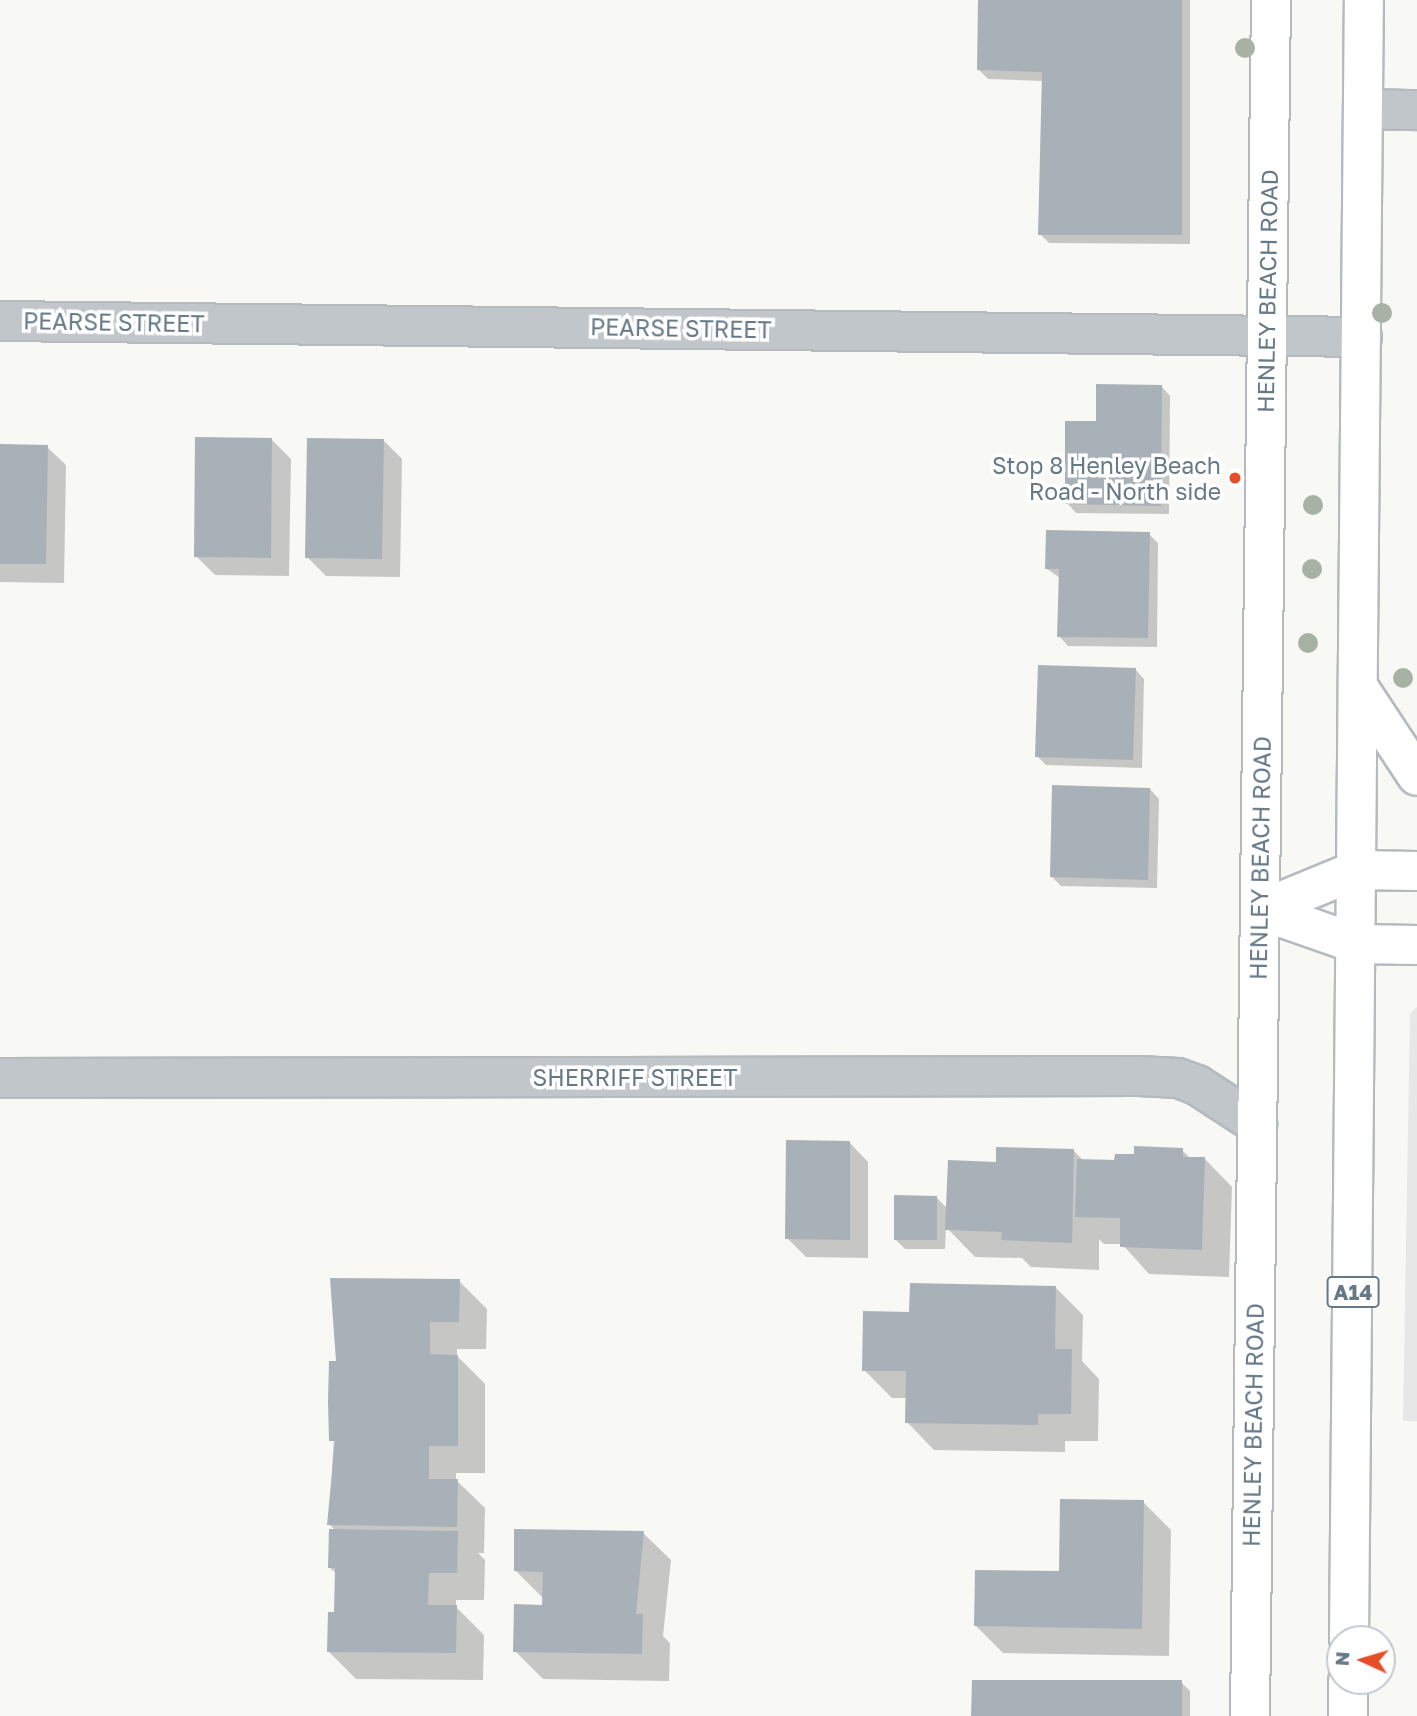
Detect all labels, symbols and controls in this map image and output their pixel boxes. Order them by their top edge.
street label: HENLEY BEACH ROAD [1251,169,1283,413]
street label: PEARSE STREET [23,307,205,337]
street label: PEARSE STREET [590,313,772,343]
place label: Stop 8 Henley Beach Road - North side [992,451,1221,505]
marker: Stop 8 Henley Beach Road - North side [1227,470,1243,486]
street label: HENLEY BEACH ROAD [1244,736,1276,980]
street label: SHERRIFF STREET [533,1063,737,1091]
road number: A14 [1325,1274,1381,1310]
street label: HENLEY BEACH ROAD [1237,1303,1269,1547]
north arrow [1326,1625,1396,1695]
text: N [1330,1651,1354,1667]

